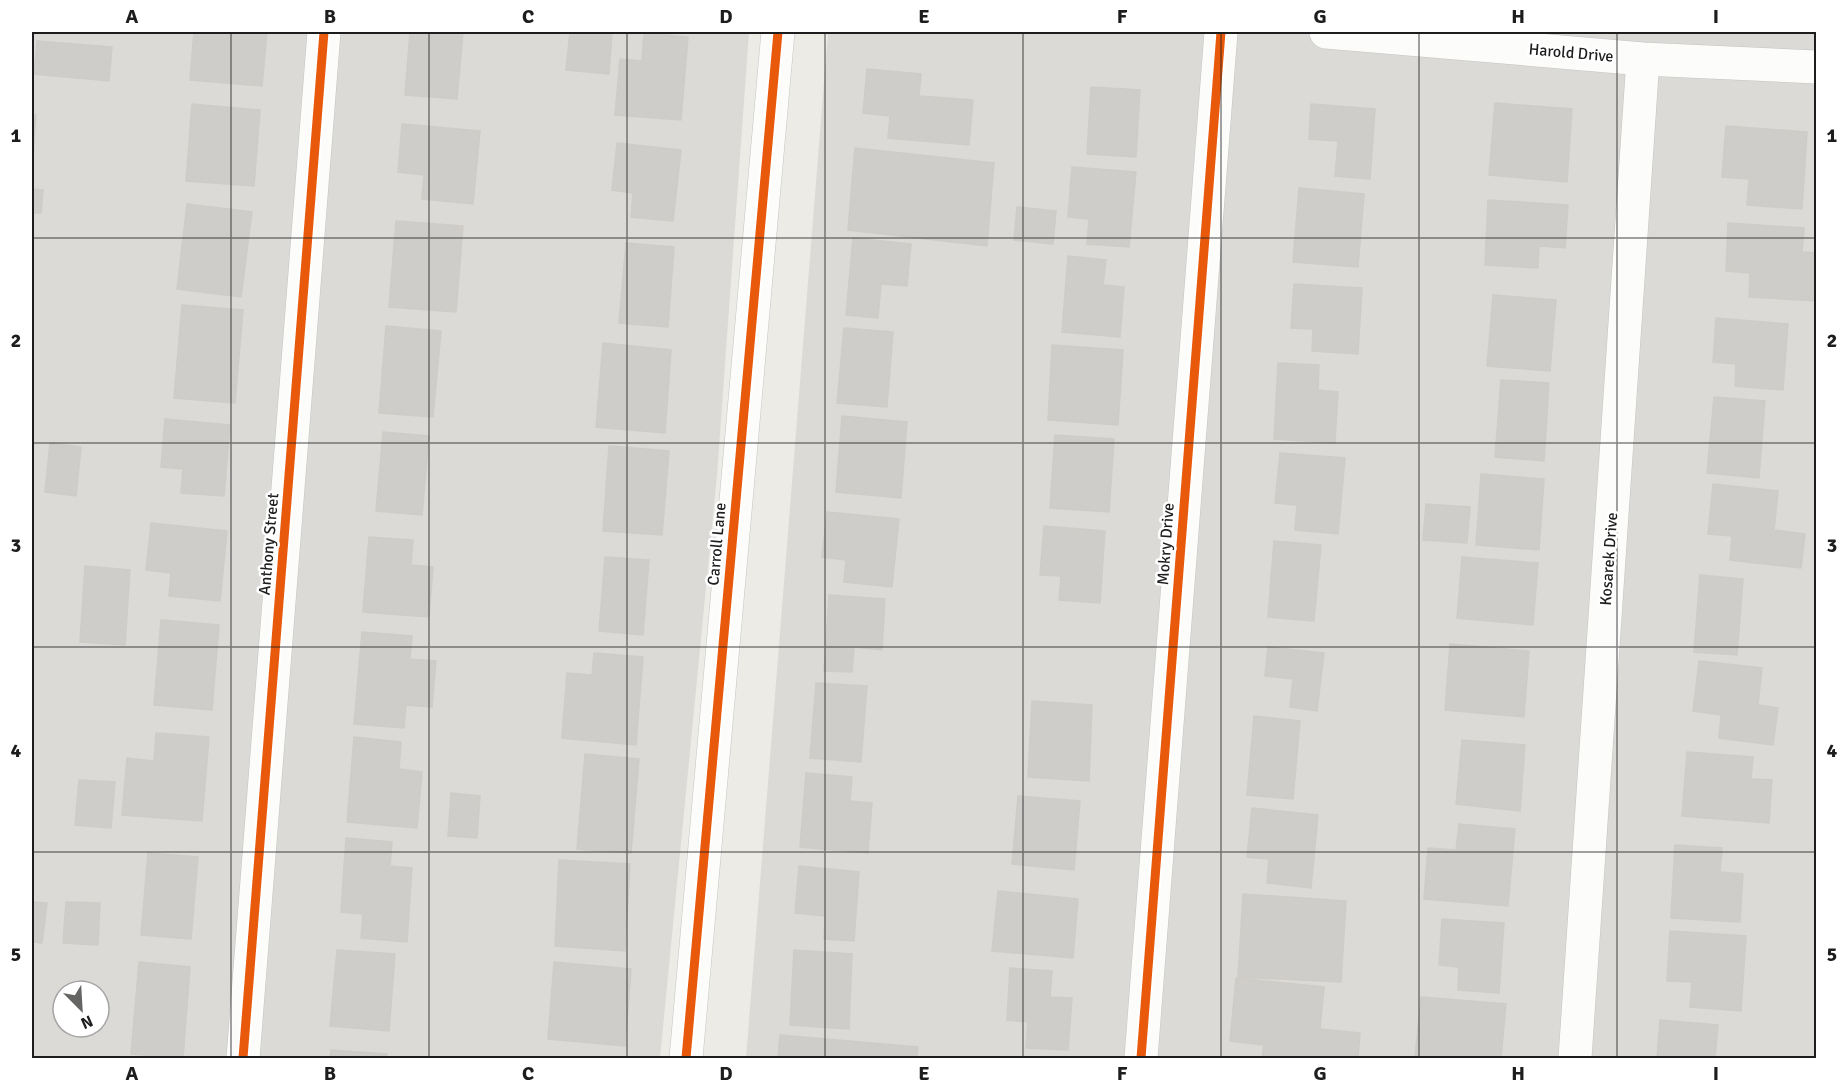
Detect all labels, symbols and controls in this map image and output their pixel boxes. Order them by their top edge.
text: A [126,4,139,29]
text: B [324,4,336,29]
text: C [522,4,534,29]
text: D [719,4,733,29]
text: E [918,4,930,29]
text: F [1117,4,1128,29]
text: G [1313,4,1327,29]
text: H [1511,4,1525,29]
text: I [1713,4,1719,29]
street label: Harold Drive [1528,39,1614,67]
text: 1 [11,123,22,148]
text: 1 [1827,123,1838,148]
text: 2 [11,328,21,353]
text: 2 [1827,328,1837,353]
street label: Anthony Street [255,492,283,596]
street label: Carroll Lane [703,502,731,586]
street label: Mokry Drive [1153,502,1179,586]
street label: Kosarek Drive [1596,512,1622,606]
text: 3 [11,533,21,558]
text: 3 [1827,533,1837,558]
text: 4 [11,738,22,763]
text: 4 [1827,738,1838,763]
text: 5 [11,942,21,967]
text: 5 [1827,942,1837,967]
north arrow [51,979,111,1039]
text: N [78,1010,96,1033]
text: A [126,1061,139,1086]
text: B [324,1061,336,1086]
text: C [522,1061,534,1086]
text: D [719,1061,733,1086]
text: E [918,1061,930,1086]
text: F [1117,1061,1128,1086]
text: G [1313,1061,1327,1086]
text: H [1511,1061,1525,1086]
text: I [1713,1061,1719,1086]

